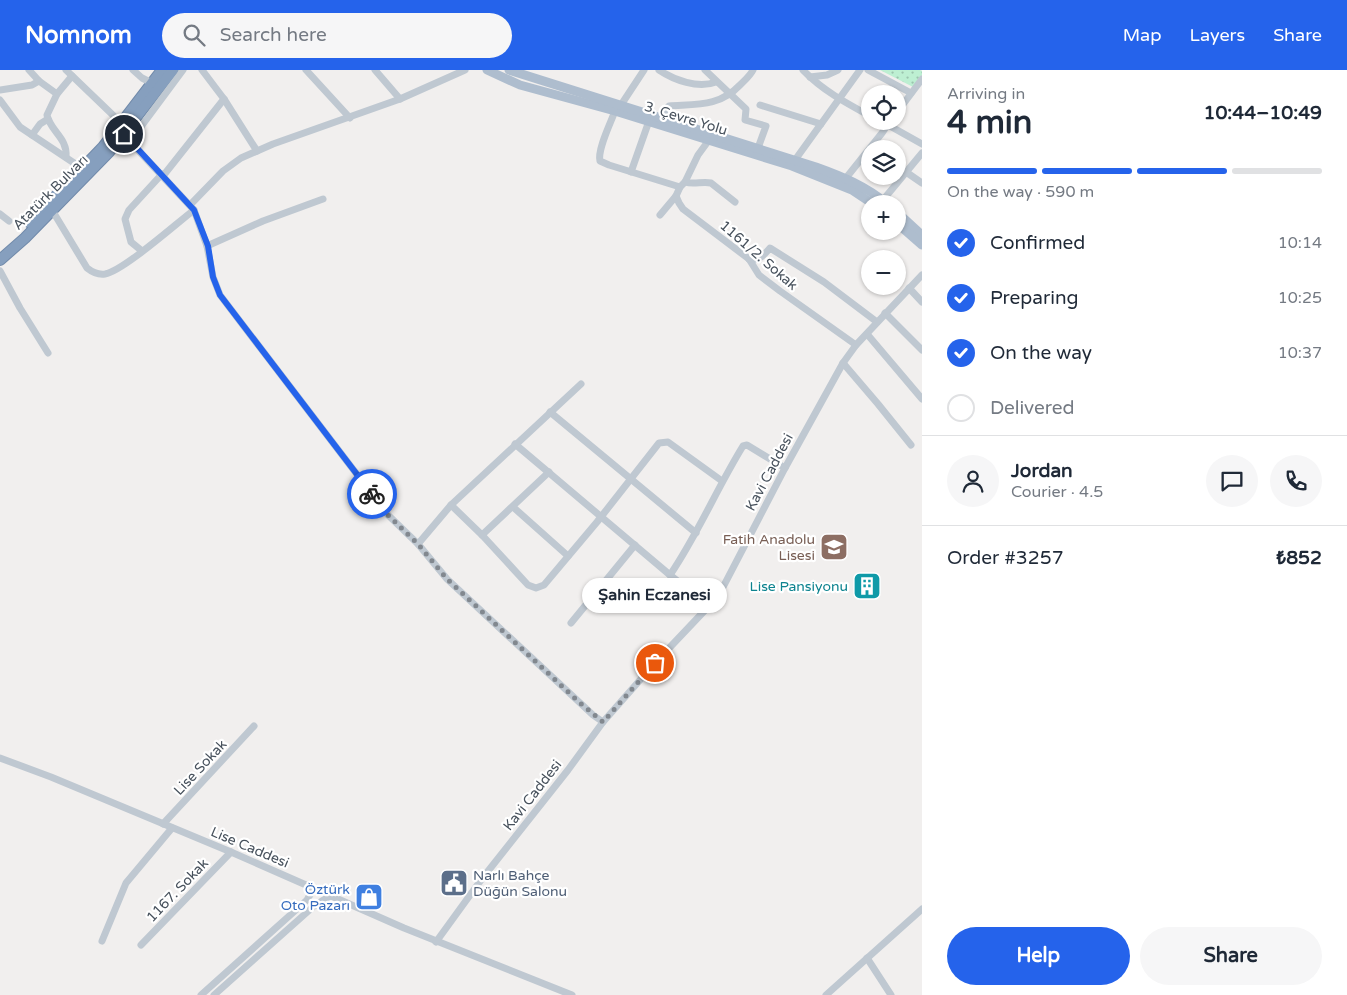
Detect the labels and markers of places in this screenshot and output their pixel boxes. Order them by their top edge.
pin [103,113,145,155]
place label: Fatih Anadolu Lisesi [723,531,815,564]
school or university icon: Fatih Anadolu Lisesi [819,532,849,562]
building icon: Lise Pansiyonu [852,571,882,601]
callout: Şahin Eczanesi [582,578,728,613]
place label: Lise Pansiyonu [750,578,848,595]
pin [634,642,676,684]
place label: Narlı Bahçe Düğün Salonu [473,867,567,900]
public building icon: Narlı Bahçe Düğün Salonu [439,868,469,898]
place label: Öztürk Oto Pazarı [281,881,350,914]
shop icon: Öztürk Oto Pazarı [354,882,384,912]

